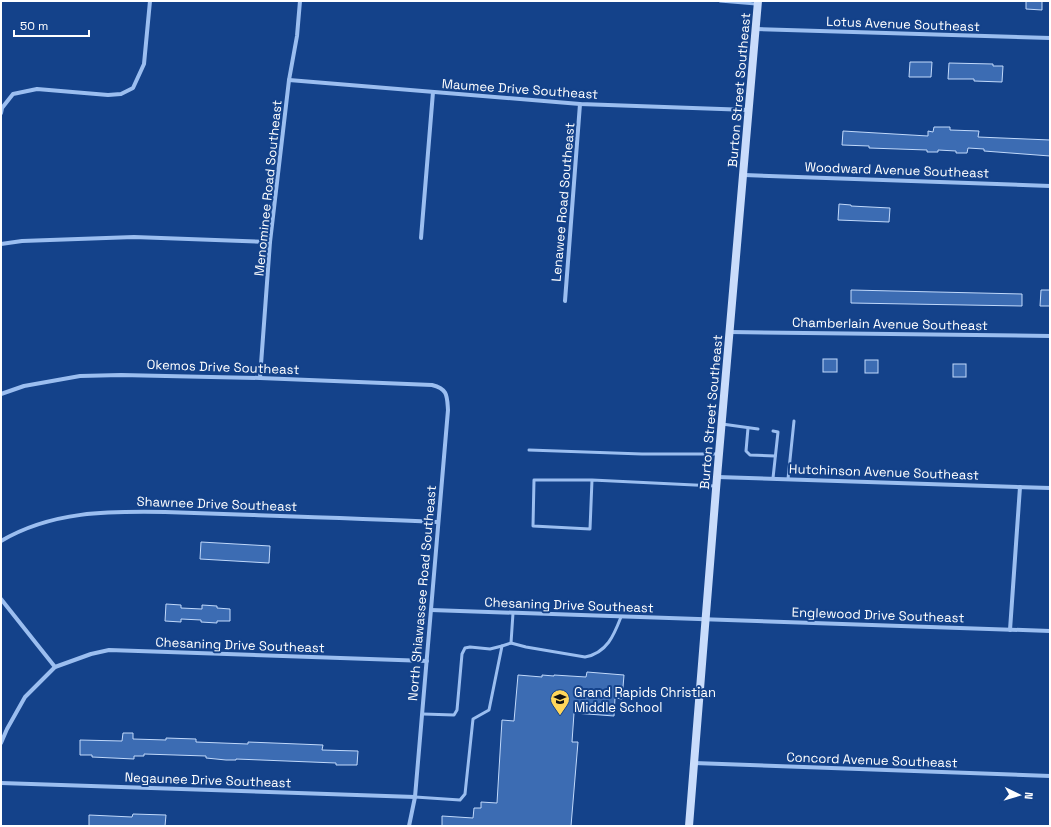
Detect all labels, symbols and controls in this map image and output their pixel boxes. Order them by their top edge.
scale bar [14,12,89,38]
street label: Burton Street Southeast [724,12,754,168]
street label: Lotus Avenue Southeast [826,13,980,35]
text: 50 m [20,18,48,34]
street label: Maumee Drive Southeast [441,75,599,103]
street label: Menominee Road Southeast [250,99,286,277]
street label: Lenawee Road Southeast [548,122,578,282]
street label: Woodward Avenue Southeast [804,158,990,182]
street label: Chamberlain Avenue Southeast [792,314,988,334]
street label: Burton Street Southeast [696,334,726,490]
street label: Okemos Drive Southeast [146,356,300,378]
street label: Hutchinson Avenue Southeast [789,460,979,484]
street label: North Shiawassee Road Southeast [404,484,440,702]
street label: Shawnee Drive Southeast [136,493,298,515]
street label: Chesaning Drive Southeast [484,594,654,616]
street label: Englewood Drive Southeast [791,603,965,627]
street label: Chesaning Drive Southeast [155,634,325,656]
place label: Grand Rapids Christian Middle School [574,684,716,716]
school or university icon: Grand Rapids Christian Middle School [549,688,571,716]
street label: Concord Avenue Southeast [786,749,958,771]
street label: Negaunee Drive Southeast [124,769,292,791]
north arrow [999,775,1039,815]
text: N [1022,792,1036,800]

